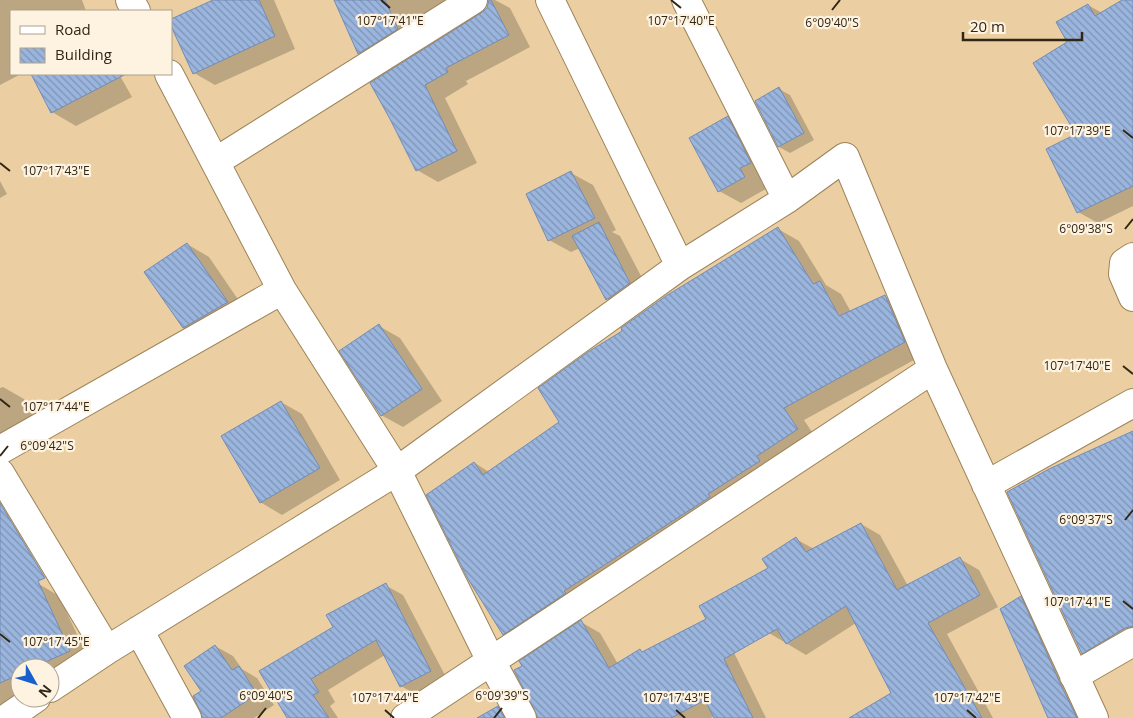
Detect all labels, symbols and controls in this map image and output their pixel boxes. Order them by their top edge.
legend [10,10,172,75]
scale bar [963,10,1082,42]
text: 107°17'41"E [356,12,424,29]
text: 107°17'40"E [647,12,715,29]
text: 6°09'40"S [805,14,859,31]
text: 20 m [970,16,1005,36]
text: Road [55,19,91,39]
text: Building [55,44,112,64]
text: 107°17'39"E [1043,122,1111,139]
text: 107°17'43"E [22,162,90,179]
text: 6°09'38"S [1059,220,1113,237]
text: 107°17'40"E [1043,357,1111,374]
text: 107°17'44"E [22,398,90,415]
text: 6°09'42"S [20,437,74,454]
text: 6°09'37"S [1059,511,1113,528]
text: 107°17'41"E [1043,593,1111,610]
text: 107°17'45"E [22,633,90,650]
north arrow [10,658,60,708]
text: N [35,681,56,702]
text: 6°09'40"S [239,687,293,704]
text: 6°09'39"S [475,687,529,704]
text: 107°17'44"E [351,689,419,706]
text: 107°17'43"E [642,689,710,706]
text: 107°17'42"E [933,689,1001,706]

